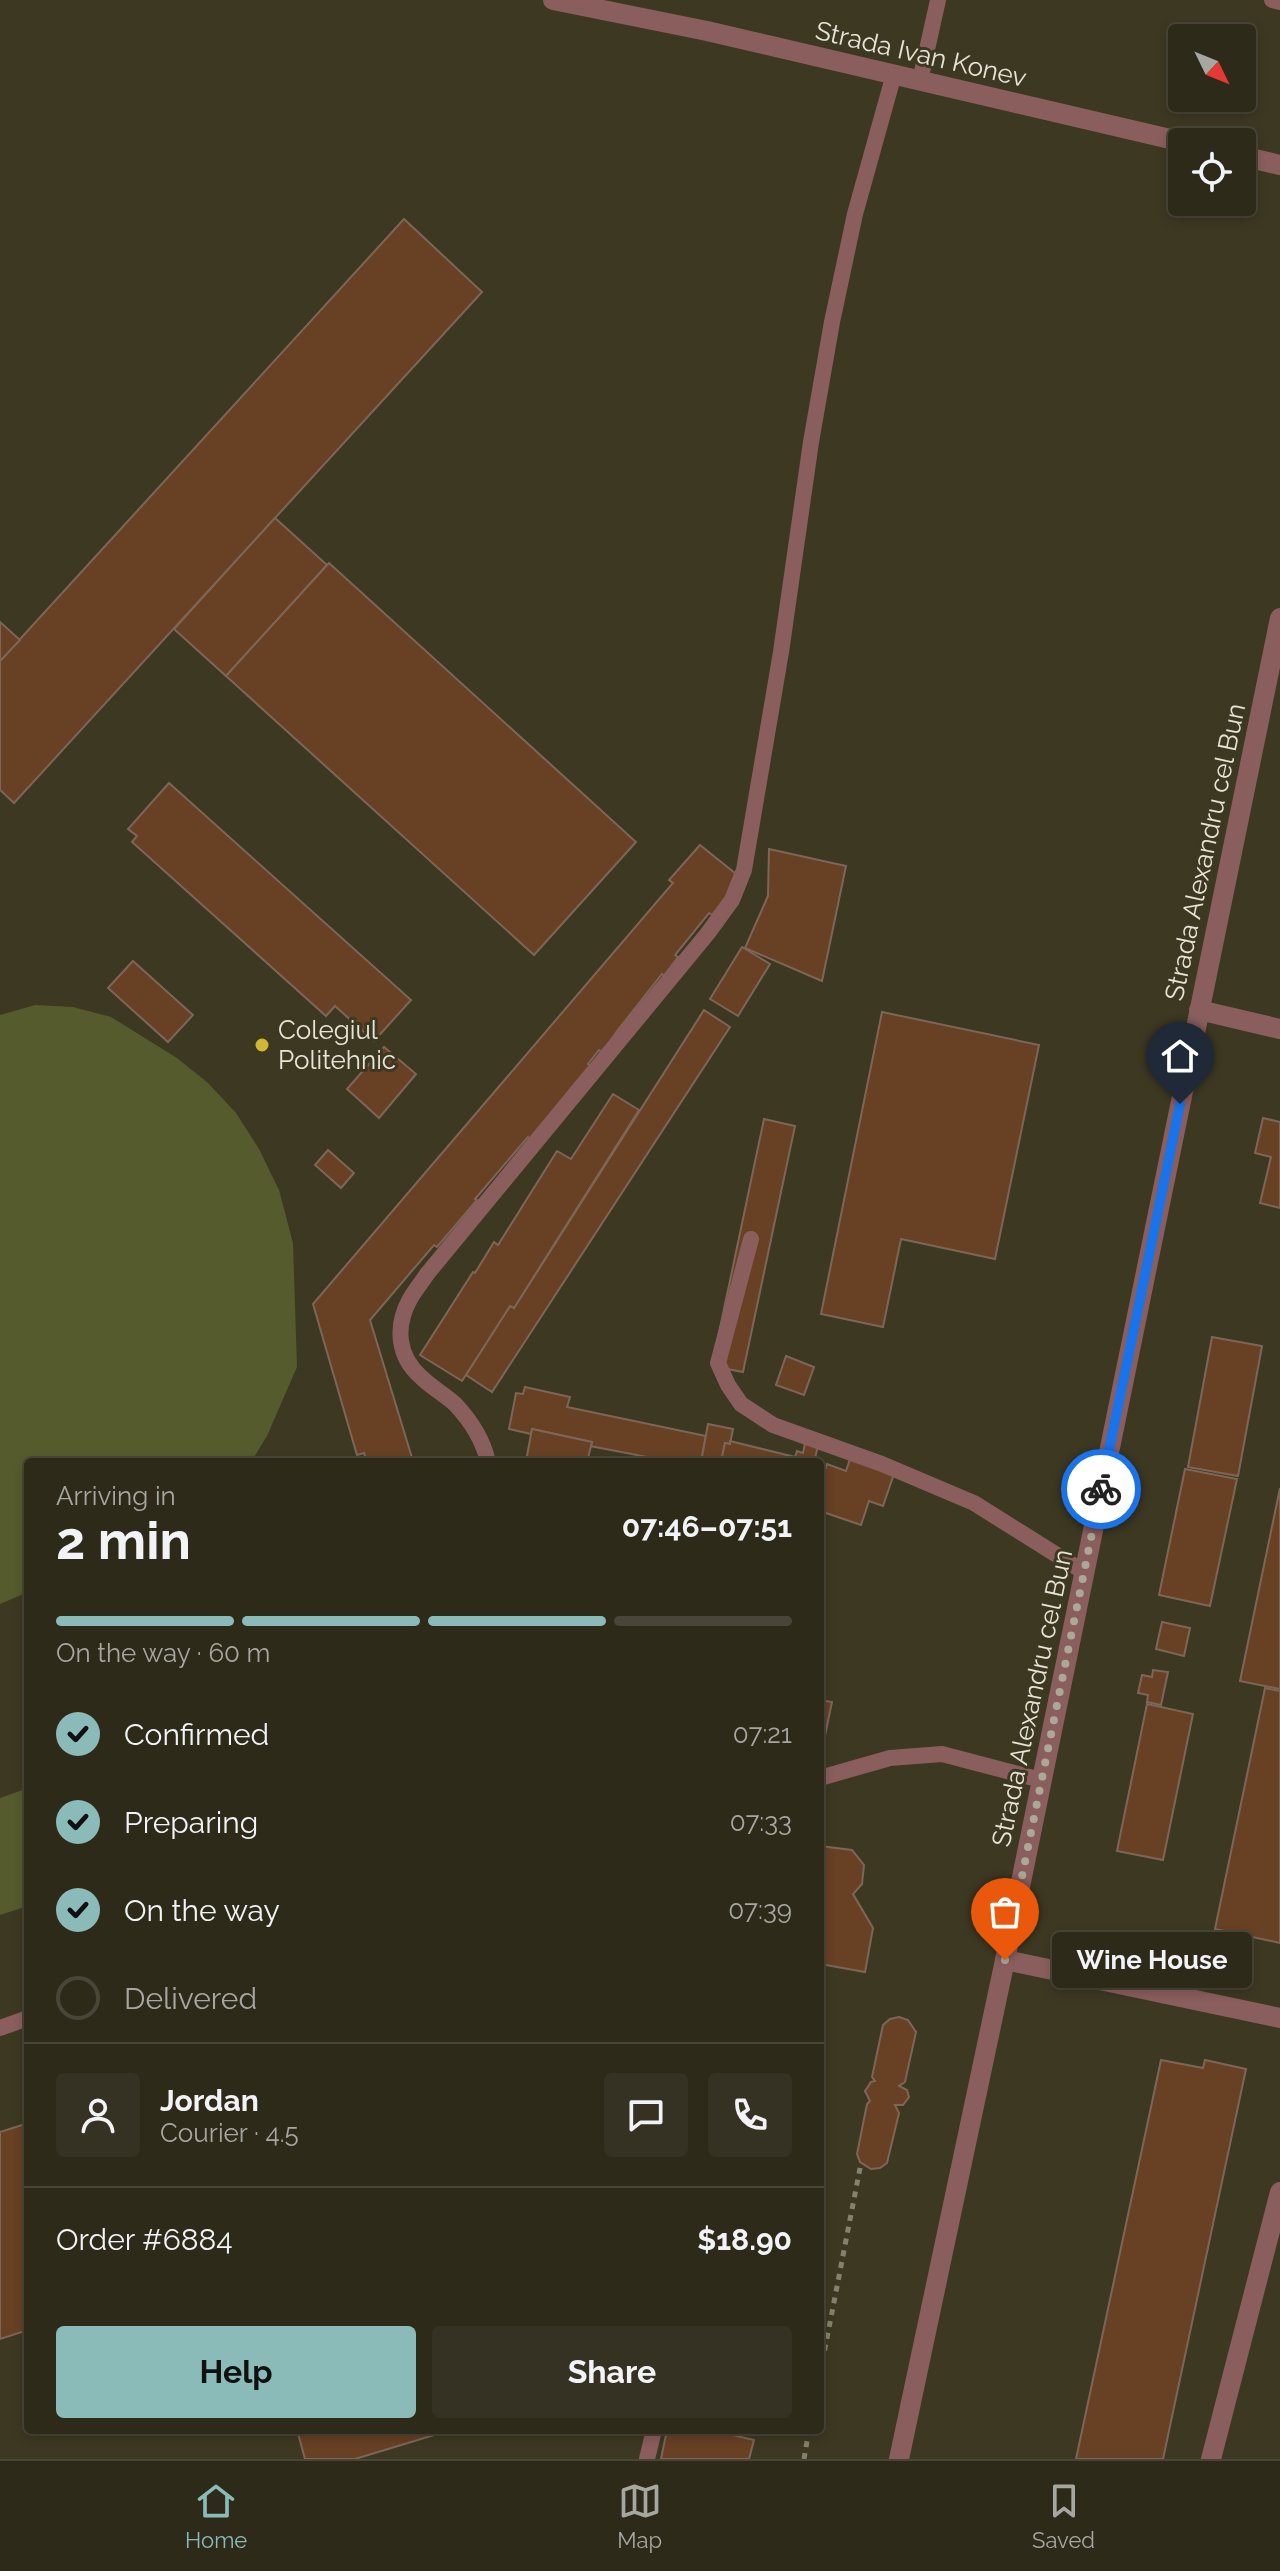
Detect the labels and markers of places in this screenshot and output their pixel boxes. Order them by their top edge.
place label: Colegiul Politehnic [278,1015,396,1075]
pin [1146,1022,1214,1104]
marker: Colegiul Politehnic [253,1036,271,1054]
pin [971,1878,1039,1960]
callout: Wine House [1053,1932,1253,1988]

